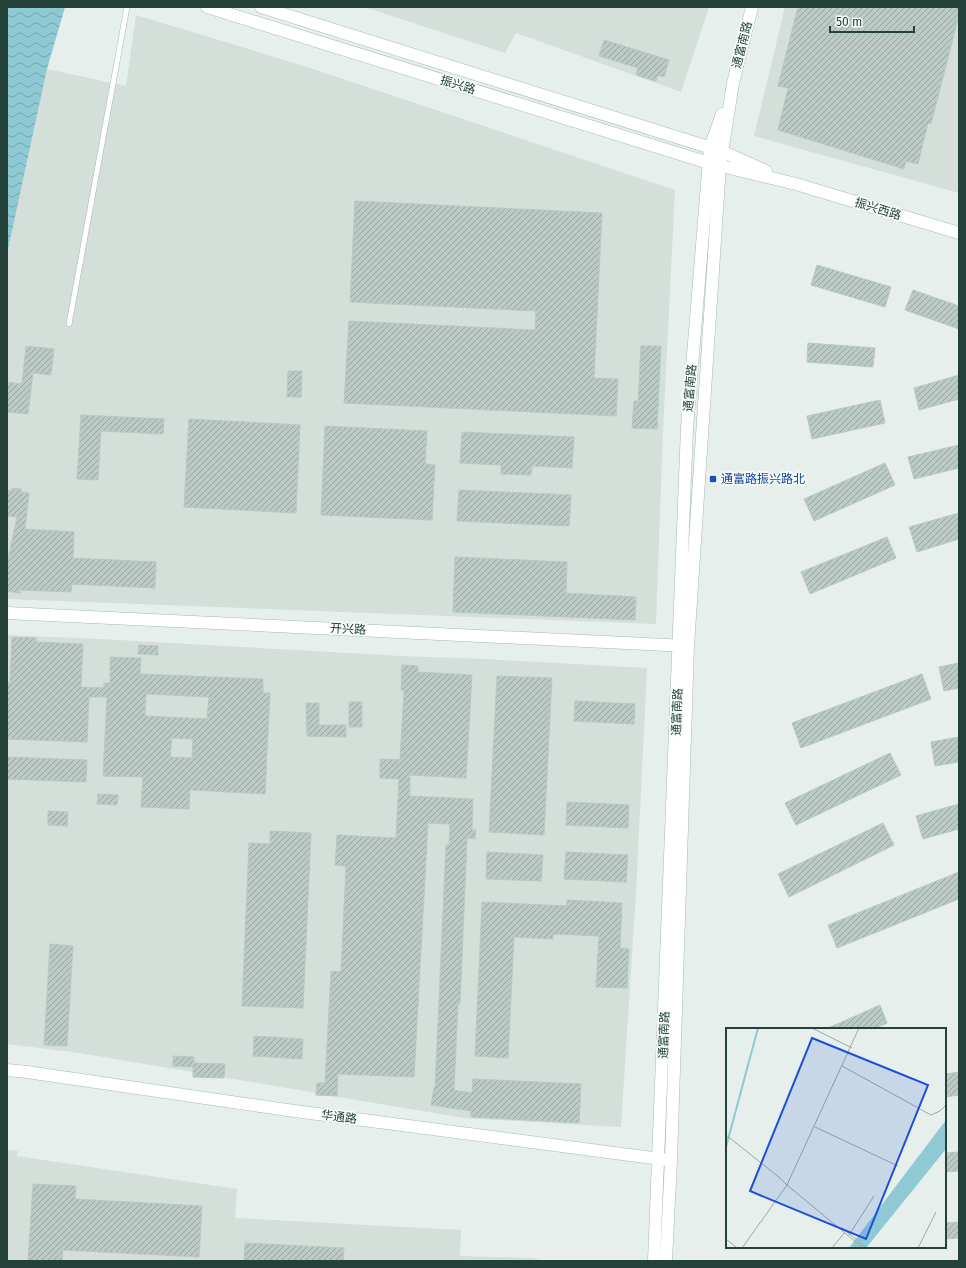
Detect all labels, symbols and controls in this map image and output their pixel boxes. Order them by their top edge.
scale bar [830,8,914,34]
text: 50 m [836,15,862,29]
street label: 通富南路 [729,20,755,70]
street label: 振兴路 [439,73,477,97]
street label: 振兴西路 [853,195,903,223]
street label: 通富南路 [681,363,699,413]
place label: 通富路振兴路北 [721,472,805,486]
marker: 通富路振兴路北 [708,474,718,484]
street label: 开兴路 [330,621,366,637]
street label: 通富南路 [669,688,685,736]
street label: 通富南路 [656,1011,672,1059]
inset map [726,1028,946,1248]
street label: 华通路 [320,1108,358,1126]

